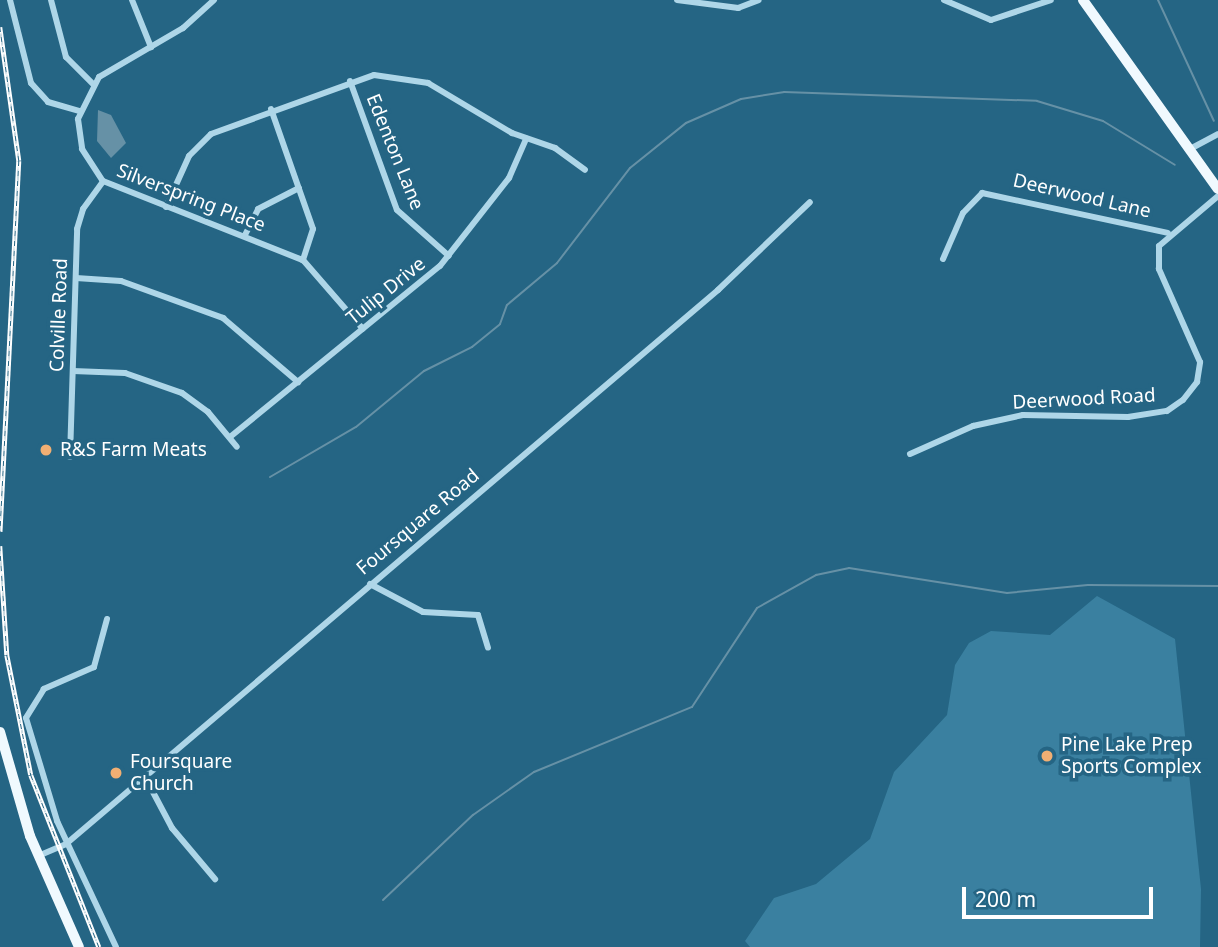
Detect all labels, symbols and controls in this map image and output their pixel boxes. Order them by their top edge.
street label: Edenton Lane [361,91,429,213]
street label: Silverspring Place [114,159,268,237]
street label: Deerwood Lane [1011,169,1153,223]
street label: Tulip Drive [342,252,430,330]
street label: Colville Road [46,258,72,372]
street label: Deerwood Road [1012,384,1156,414]
place label: R&S Farm Meats [60,439,207,461]
marker: R&S Farm Meats [38,442,54,458]
street label: Foursquare Road [352,464,484,580]
place label: Pine Lake Prep Sports Complex [1061,734,1202,778]
marker: Pine Lake Prep Sports Complex [1039,748,1055,764]
place label: Foursquare Church [130,751,232,795]
marker: Foursquare Church [108,765,124,781]
scale bar [966,874,1157,918]
text: 200 m [975,885,1036,913]

